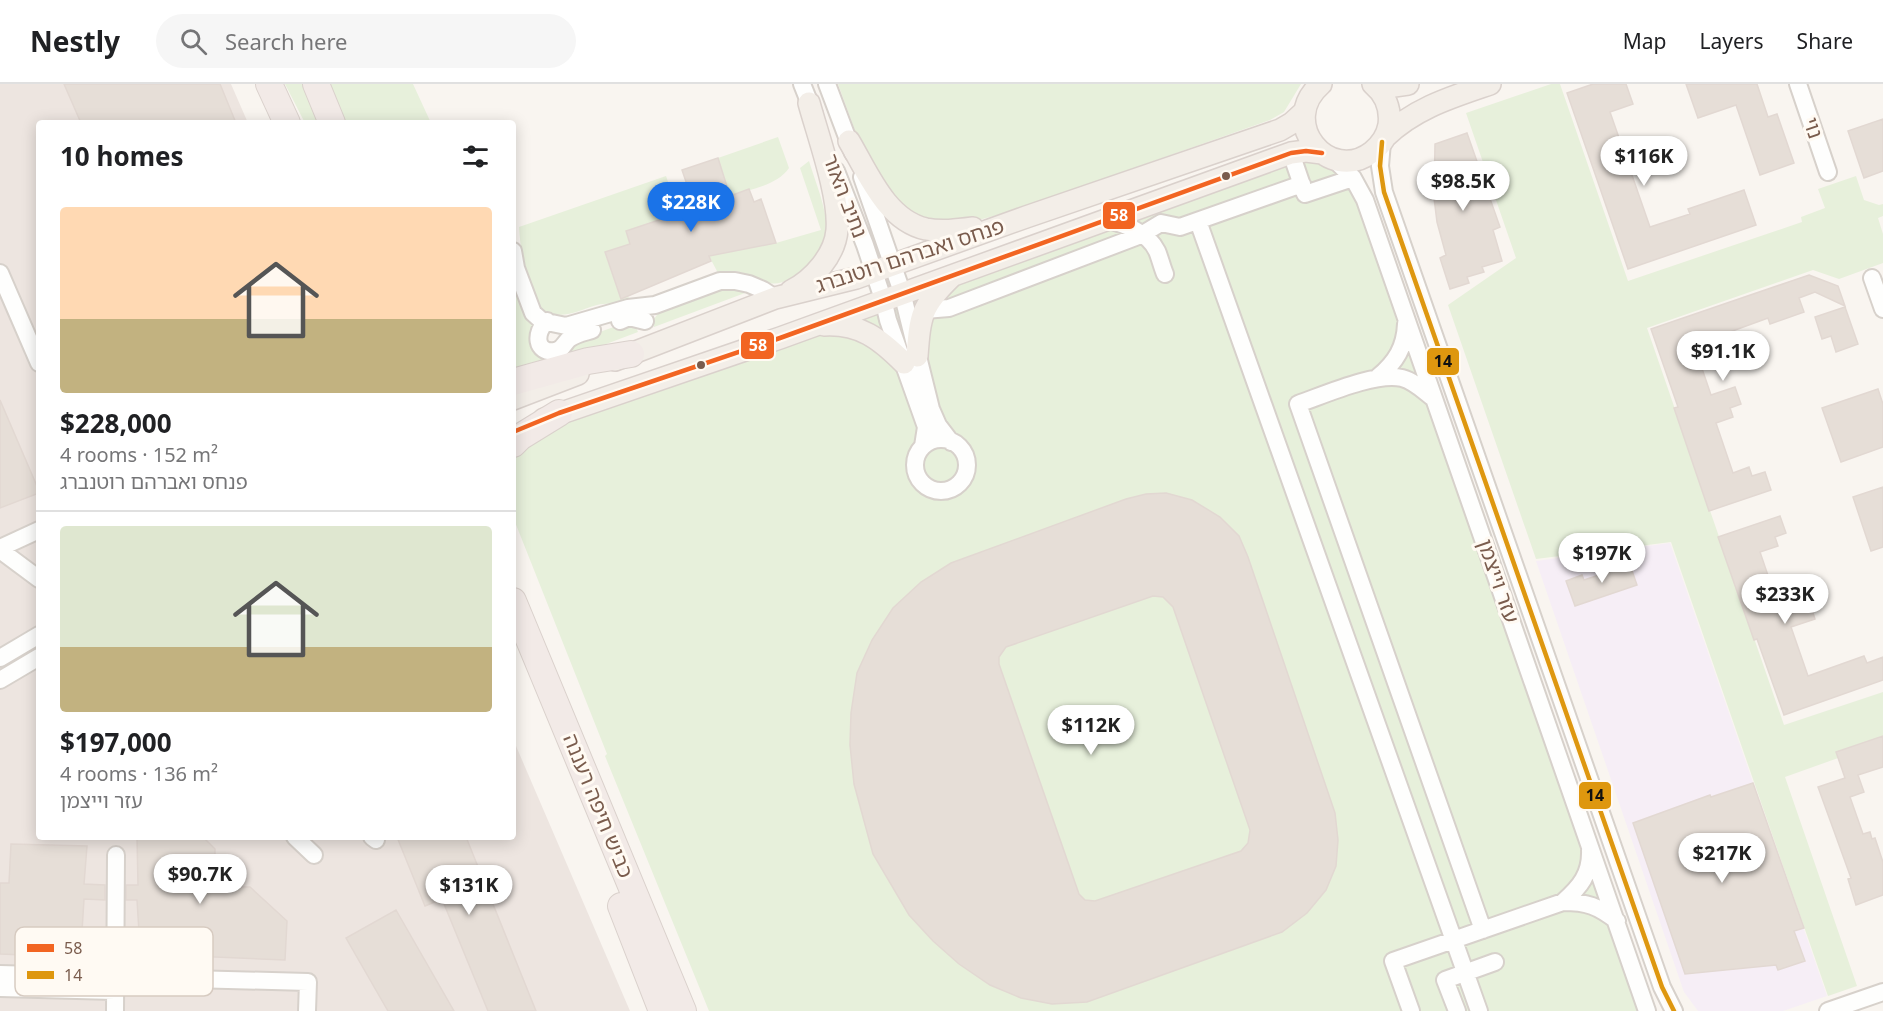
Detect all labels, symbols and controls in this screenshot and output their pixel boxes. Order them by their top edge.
search box [156,14,576,68]
text: Nestly [30,22,120,60]
icon: search [177,25,210,58]
text: Search here [225,26,347,56]
text: Map [1623,27,1667,55]
text: Layers [1700,27,1764,55]
text: Share [1797,27,1853,55]
street label: נוי [1797,113,1831,142]
pin: $116K [1602,136,1686,187]
text: 10 homes [60,138,184,174]
icon: filters [459,140,492,173]
text: $116K [1614,142,1674,169]
street label: נתיב האור [817,150,875,242]
pin: $98.5K [1414,161,1512,212]
text: $98.5K [1431,167,1495,194]
unlabelled marker [1220,170,1232,182]
pin: $228K [649,182,733,233]
text: $228K [661,188,721,215]
line badge: 58 [1102,201,1136,230]
text: 58 [1110,204,1128,226]
street label: פנחס ואברהם רוטנברג [812,211,1008,299]
icon: home [222,246,330,354]
line badge: 58 [740,331,775,360]
pin: $91.1K [1674,331,1772,382]
text: 58 [749,334,767,356]
text: $91.1K [1691,337,1755,364]
line badge: 14 [1426,347,1460,376]
text: 14 [1434,350,1452,372]
unlabelled marker [695,359,707,371]
text: $228,000 [60,405,172,441]
text: 4 rooms · 152 m² [60,441,218,468]
text: פנחס ואברהם רוטנברג [60,468,248,495]
pin: $197K [1560,533,1644,584]
street label: עזר וייצמן [1472,535,1526,626]
text: $197K [1572,539,1632,566]
icon: home [222,565,330,673]
pin: $233K [1743,574,1827,625]
text: $233K [1755,580,1815,607]
pin: $112K [1049,705,1133,756]
text: $112K [1061,711,1121,738]
text: $197,000 [60,724,172,760]
street label: כביש חיפה רעננה [557,729,641,882]
text: 4 rooms · 136 m² [60,760,218,787]
line badge: 14 [1578,781,1612,810]
text: 14 [1586,784,1604,806]
text: עזר וייצמן [60,787,143,814]
pin: $217K [1680,833,1764,884]
text: $217K [1692,839,1752,866]
pin: $90.7K [151,854,249,905]
text: $90.7K [168,860,232,887]
pin: $131K [427,865,511,916]
text: $131K [439,871,499,898]
legend [15,927,213,996]
text: 58 [64,937,82,959]
text: 14 [64,964,82,986]

